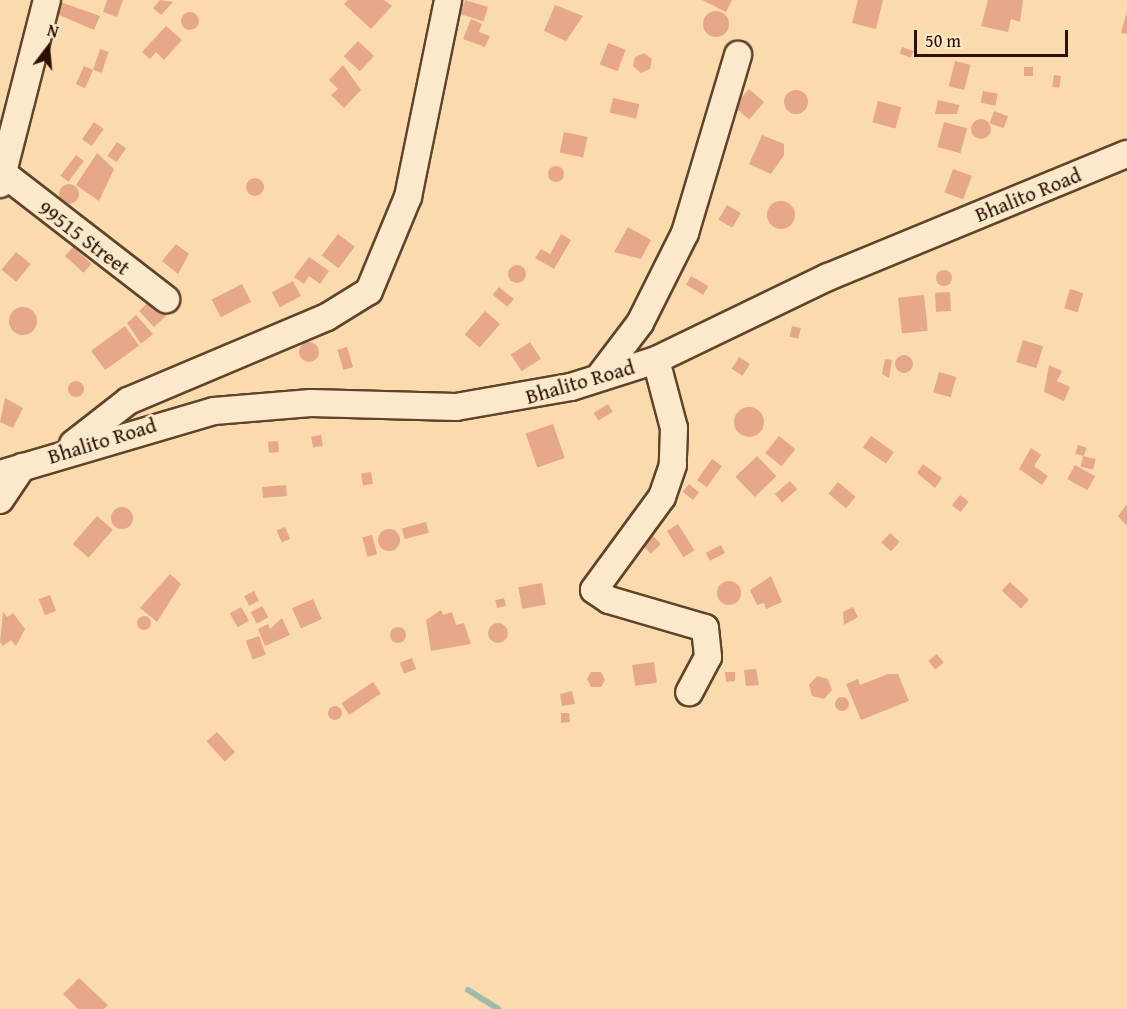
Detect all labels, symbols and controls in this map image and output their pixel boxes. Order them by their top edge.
north arrow [18,18,78,78]
text: N [45,18,61,44]
scale bar [917,18,1072,56]
text: 50 m [925,27,961,54]
street label: Bhalito Road [971,162,1085,228]
street label: 99515 Street [33,195,135,281]
street label: Bhalito Road [523,354,637,410]
street label: Bhalito Road [45,413,159,469]

